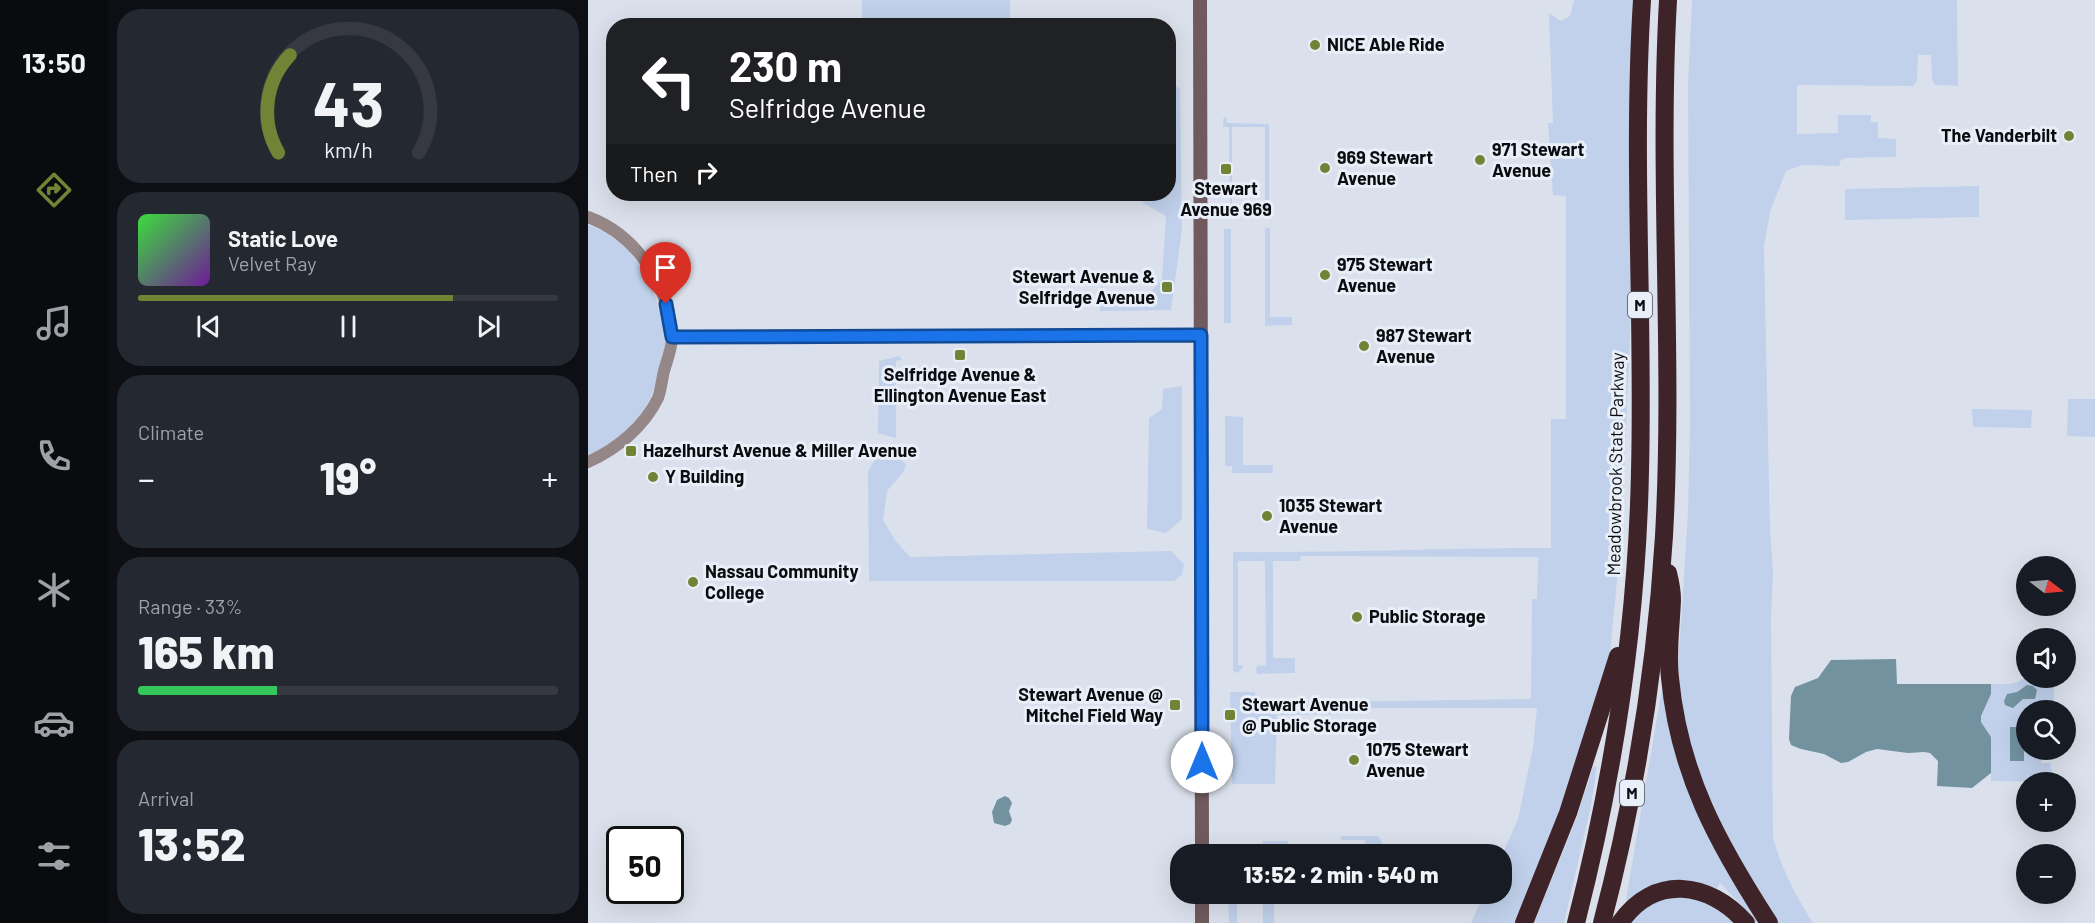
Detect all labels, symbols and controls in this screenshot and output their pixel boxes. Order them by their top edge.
place label: NICE Able Ride [1327,33,1445,55]
marker: NICE Able Ride [1308,38,1322,52]
text: 230 m [729,40,842,90]
icon: left [630,42,708,120]
text: 13:50 [22,46,86,78]
text: 43 [312,65,384,139]
text: Selfridge Avenue [729,91,926,123]
place label: The Vanderbilt [1941,124,2057,146]
marker: The Vanderbilt [2062,129,2076,143]
text: km/h [324,137,372,162]
place label: 971 Stewart Avenue [1492,138,1584,181]
place label: 969 Stewart Avenue [1337,146,1433,189]
marker: 971 Stewart Avenue [1473,153,1487,167]
icon: right [690,156,723,189]
text: Then [630,160,678,186]
marker: 969 Stewart Avenue [1318,161,1332,175]
marker: Stewart Avenue 969 [1219,162,1233,176]
icon: directions [33,169,75,211]
place label: Stewart Avenue 969 [1180,177,1272,220]
text: Static Love [228,225,338,251]
pin [640,242,691,304]
text: Velvet Ray [228,251,317,275]
icon: arrive [649,251,682,284]
place label: 975 Stewart Avenue [1337,253,1433,296]
place label: Stewart Avenue & Selfridge Avenue [1012,265,1155,308]
marker: 975 Stewart Avenue [1318,268,1332,282]
marker: Stewart Avenue & Selfridge Avenue [1160,280,1174,294]
road number: M [1628,292,1652,318]
icon: music [33,302,75,344]
icon: previous [192,310,225,343]
icon: pause [332,310,365,343]
icon: next [472,310,505,343]
place label: 987 Stewart Avenue [1376,324,1472,367]
marker: 987 Stewart Avenue [1357,339,1371,353]
marker: Selfridge Avenue & Ellington Avenue East [953,348,967,362]
street label: Meadowbrook State Parkway [1602,352,1628,576]
place label: Selfridge Avenue & Ellington Avenue East [874,363,1046,406]
text: Climate [138,420,204,444]
icon: phone [33,435,75,477]
place label: Hazelhurst Avenue & Miller Avenue [643,439,917,461]
marker: Hazelhurst Avenue & Miller Avenue [624,444,638,458]
text: 19° [320,450,376,504]
text: − [138,458,155,498]
text: + [542,458,558,498]
place label: Y Building [665,465,744,487]
marker: Y Building [646,470,660,484]
place label: 1035 Stewart Avenue [1279,494,1383,537]
marker: 1035 Stewart Avenue [1260,509,1274,523]
north arrow [2016,556,2076,616]
map controls [2016,556,2076,904]
place label: Nassau Community College [705,560,859,603]
icon: climate [33,569,75,611]
marker: Nassau Community College [686,575,700,589]
text: Range · 33% [138,594,242,618]
place label: Public Storage [1369,605,1486,627]
marker: Public Storage [1350,610,1364,624]
text: 165 km [138,624,274,678]
button: sound [2016,628,2076,688]
place label: Stewart Avenue @ Mitchel Field Way [1018,683,1163,726]
place label: Stewart Avenue @ Public Storage [1242,693,1377,736]
marker: Stewart Avenue @ Mitchel Field Way [1168,698,1182,712]
button: search [2016,700,2076,760]
icon: car [33,702,75,744]
marker: Stewart Avenue @ Public Storage [1223,708,1237,722]
position arrow [1170,730,1234,794]
place label: 1075 Stewart Avenue [1366,738,1469,781]
marker: 1075 Stewart Avenue [1347,753,1361,767]
button: + [2016,772,2076,832]
road number: M [1620,780,1644,806]
text: Arrival [138,786,194,810]
text: 13:52 [138,816,246,870]
speed limit sign: 50 [606,826,684,904]
icon: filters [33,835,75,877]
button: − [2016,844,2076,904]
text: 13:52 · 2 min · 540 m [1243,861,1439,887]

